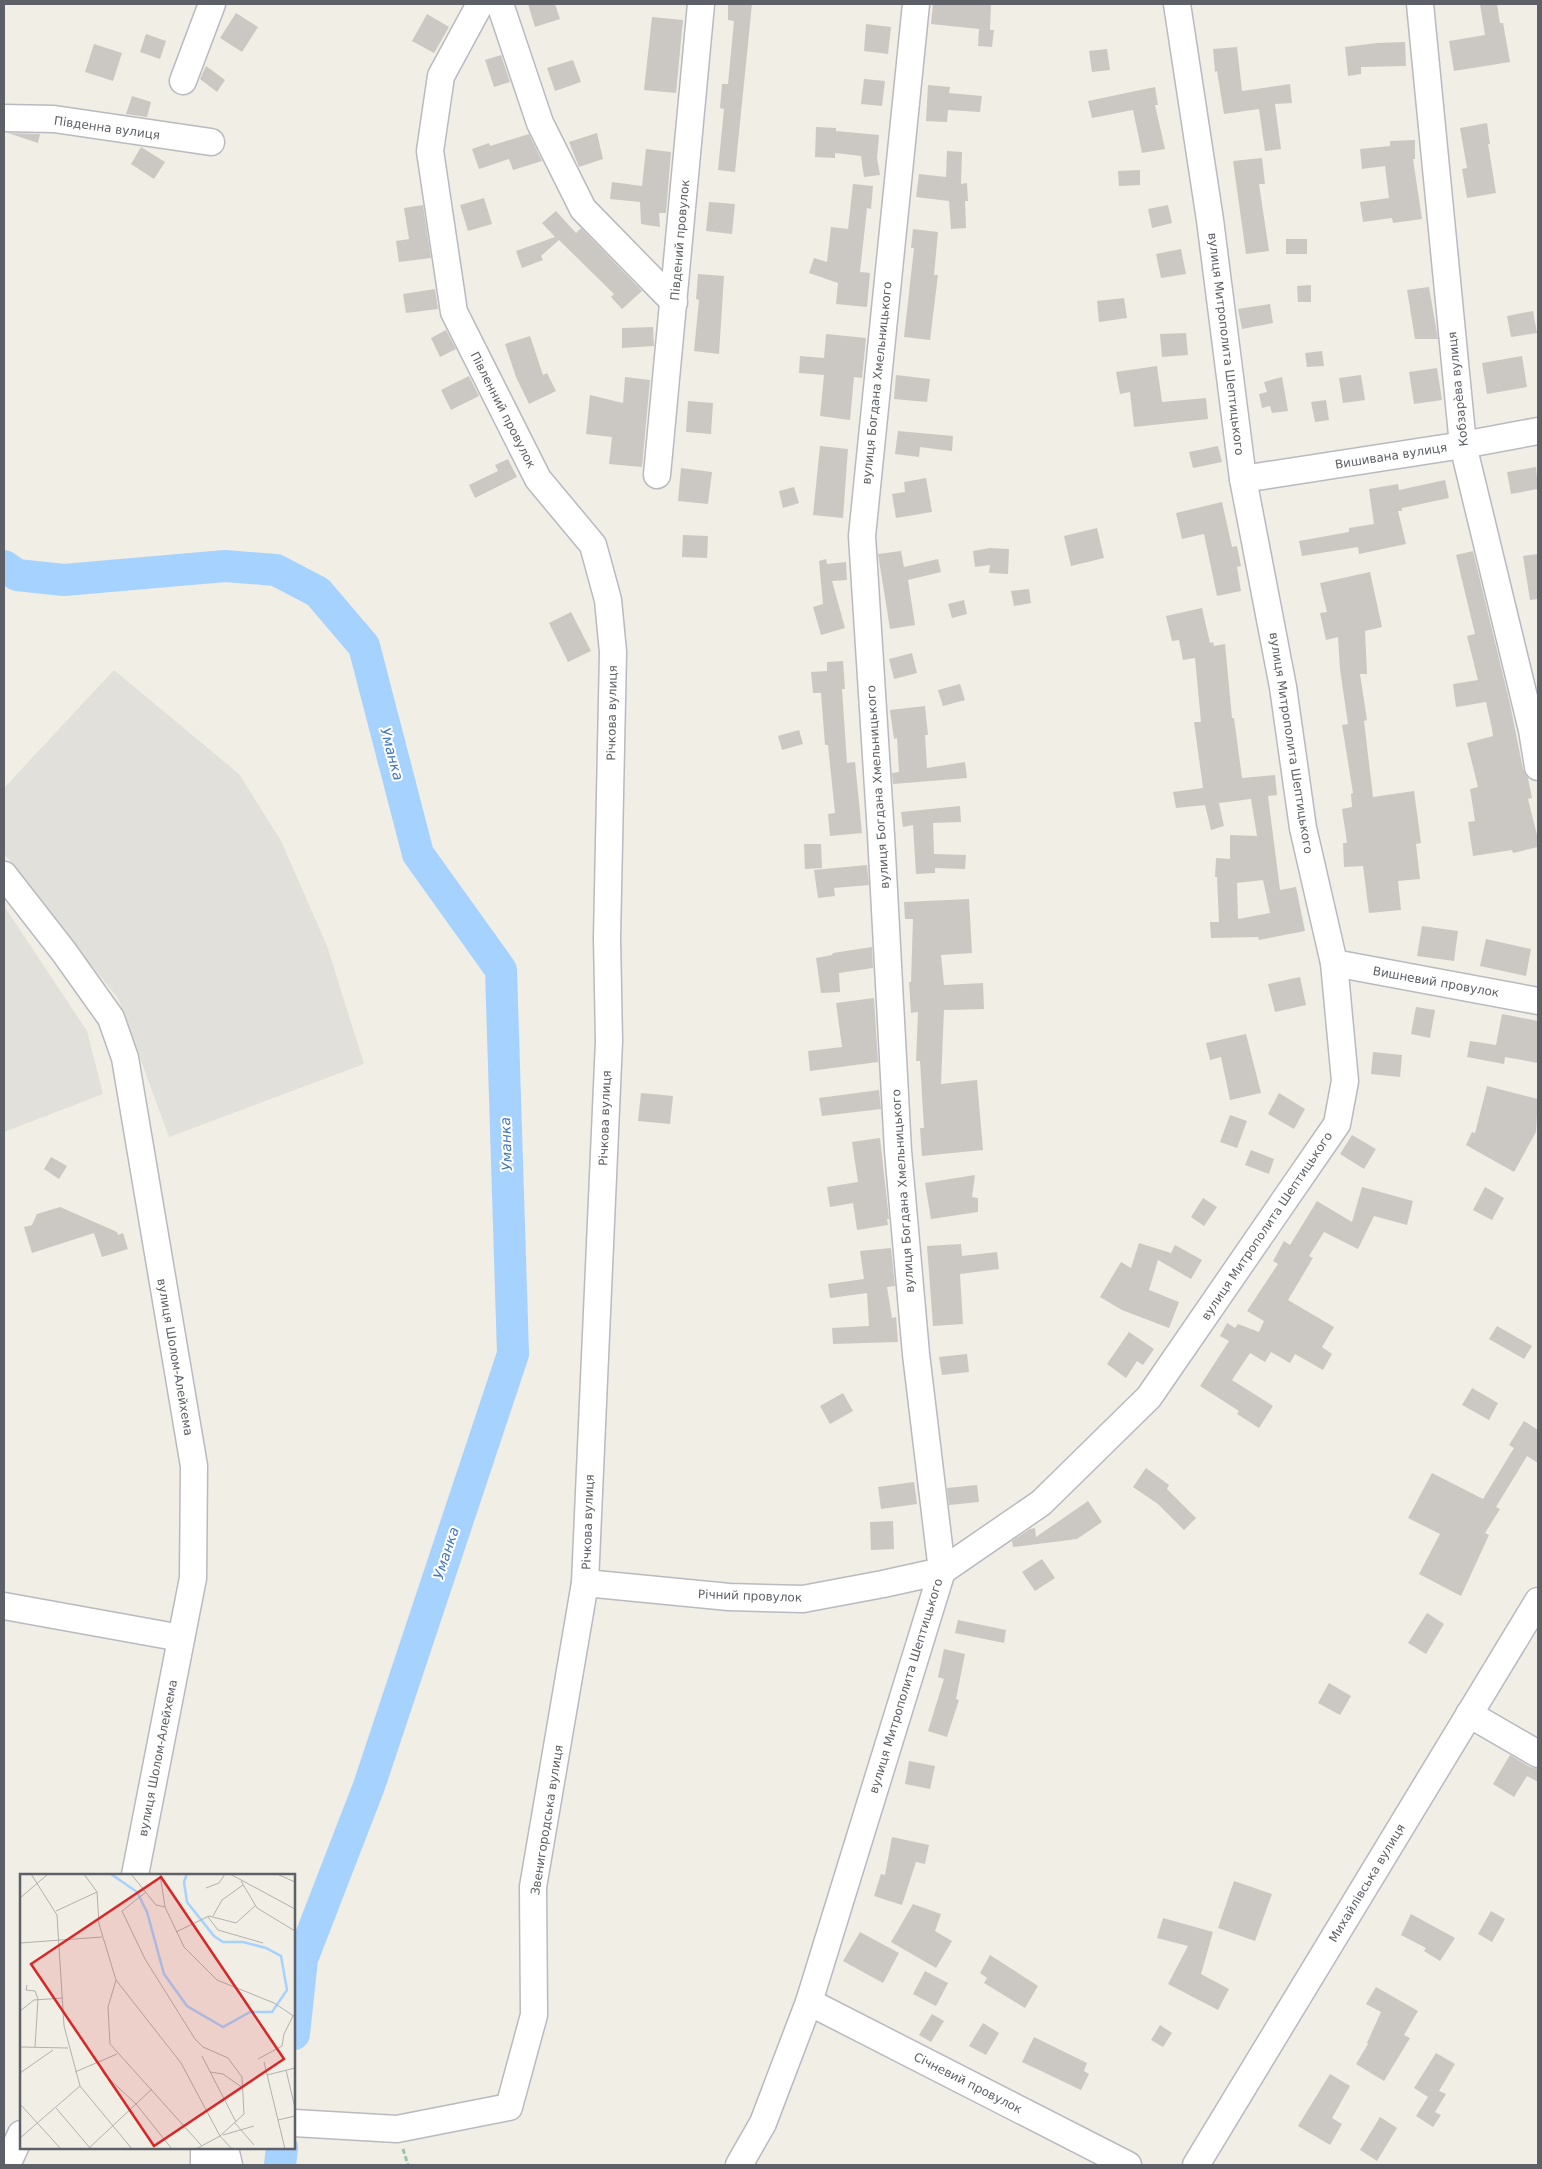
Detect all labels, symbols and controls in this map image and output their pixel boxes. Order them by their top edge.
street label: Південна вулиця [53,114,161,142]
street label: Південий провулок [668,179,692,301]
street label: вулиця Митрополита Шептицького [1205,232,1247,456]
street label: вулиця Богдана Хмельницького [859,281,895,485]
street label: Кобзарèва вулиця [1445,331,1471,447]
street label: Півленний провулок [468,349,538,471]
street label: Вишивана вулиця [1334,440,1448,472]
street label: вулиця Митрополита Шептицького [1267,631,1315,855]
street label: Річкова вулиця [604,665,620,761]
street label: вулиця Богдана Хмельницького [864,685,892,889]
water label: Уманка [377,726,407,782]
street label: Вишневий провулок [1372,964,1500,1000]
street label: Річкова вулиця [596,1070,614,1166]
street label: вулиця Богдана Хмельницького [889,1089,917,1293]
water label: Уманка [497,1117,515,1171]
street label: вулиця Митрополита Шептицького [1199,1129,1335,1323]
street label: вулиця Шолом-Алейхема [154,1277,196,1437]
street label: Річкова вулиця [579,1474,597,1570]
water label: Уманка [430,1525,462,1581]
street label: вулиця Митрополита Шептицького [867,1577,945,1795]
street label: Річний провулок [698,1587,802,1605]
street label: вулиця Шолом-Алейхема [136,1678,180,1838]
street label: Звенигородська вулиця [528,1744,566,1896]
street label: Михайлівська вулиця [1326,1821,1408,1945]
inset map [20,1874,295,2149]
street label: Січневий провулок [911,2050,1025,2116]

